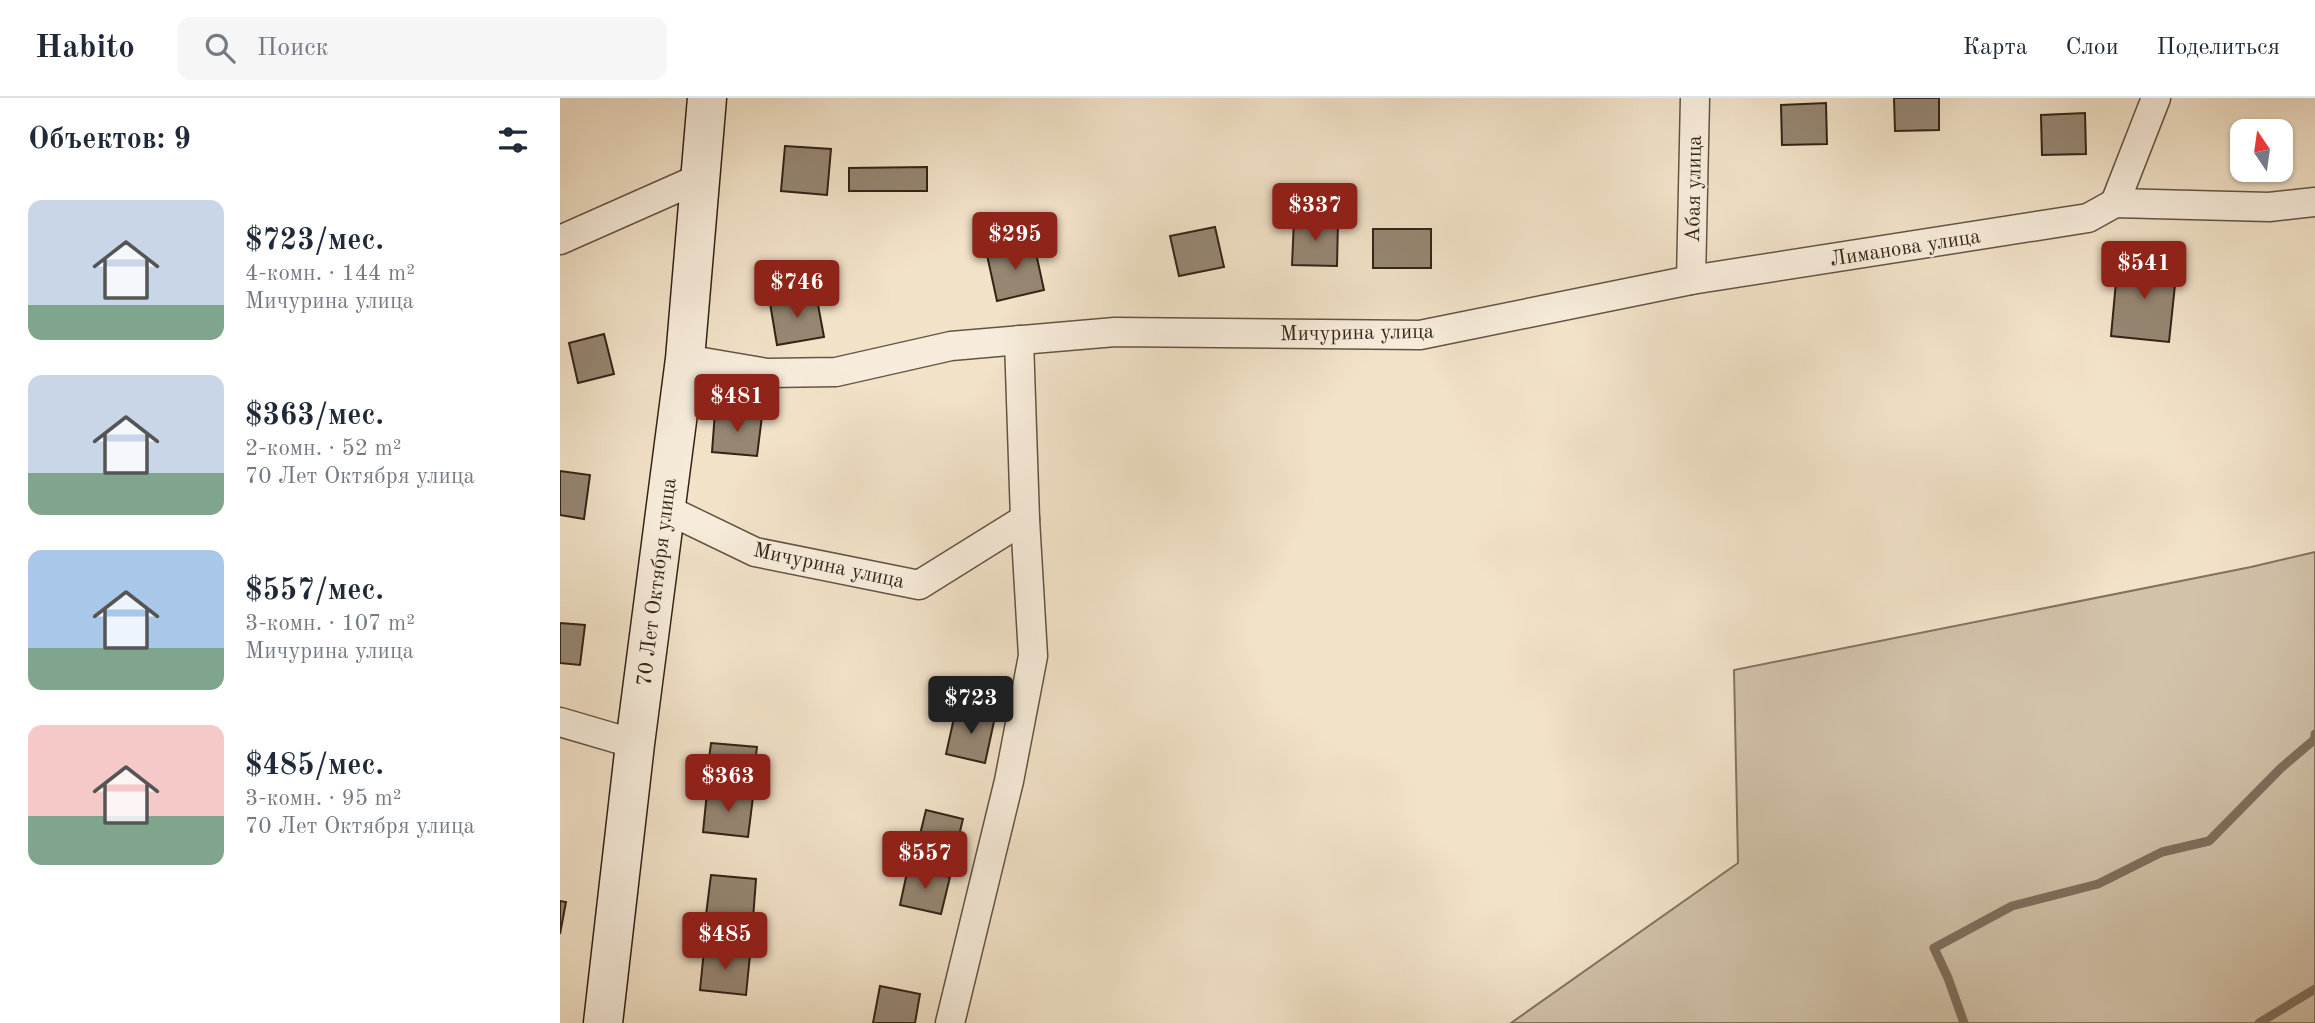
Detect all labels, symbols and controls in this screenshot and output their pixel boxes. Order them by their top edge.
search box [177,17,667,80]
icon: search [201,29,239,67]
text: Habito [35,32,135,65]
text: Поиск [257,35,329,61]
text: Карта [1963,36,2028,60]
text: Слои [2066,36,2119,60]
text: Поделиться [2157,36,2280,60]
north arrow [2230,119,2292,182]
map controls [2230,119,2293,182]
icon: filters [494,121,532,159]
text: Объектов: 9 [28,125,191,155]
street label: Абая улица [1683,135,1706,243]
pin: $337 [1274,184,1356,243]
text: $337 [1288,194,1342,217]
pin: $295 [974,212,1056,272]
text: $295 [988,223,1042,246]
text: $723/мес. [245,226,384,256]
street label: Лиманова улица [1828,226,1982,271]
icon: home [84,228,168,312]
pin: $541 [2103,242,2185,301]
text: $541 [2117,252,2171,275]
pin: $746 [756,260,838,320]
text: 4-комн. · 144 m² [245,262,415,285]
text: $746 [770,271,824,294]
text: Мичурина улица [245,290,414,313]
street label: Мичурина улица [1280,322,1434,345]
pin: $481 [696,374,778,434]
text: $481 [710,385,764,408]
text: $363/мес. [245,401,384,431]
icon: home [84,403,168,487]
text: 2-комн. · 52 m² [245,437,402,460]
text: 70 Лет Октября улица [245,465,475,488]
street label: 70 Лет Октября улица [634,477,681,688]
street label: Мичурина улица [751,540,906,593]
text: $557/мес. [245,576,384,606]
icon: home [84,578,168,662]
text: 3-комн. · 107 m² [245,612,415,635]
text: Мичурина улица [245,640,414,663]
pin: $723 [930,676,1012,736]
text: $723 [944,687,998,710]
text: $485/мес. [245,751,384,781]
icon: home [84,753,168,837]
pin: $363 [687,754,769,814]
text: $363 [701,765,755,788]
text: 3-комн. · 95 m² [245,787,402,810]
text: 70 Лет Октября улица [245,815,475,838]
pin: $557 [884,832,966,891]
text: $557 [898,842,952,865]
pin: $485 [684,912,766,972]
text: $485 [698,923,752,946]

